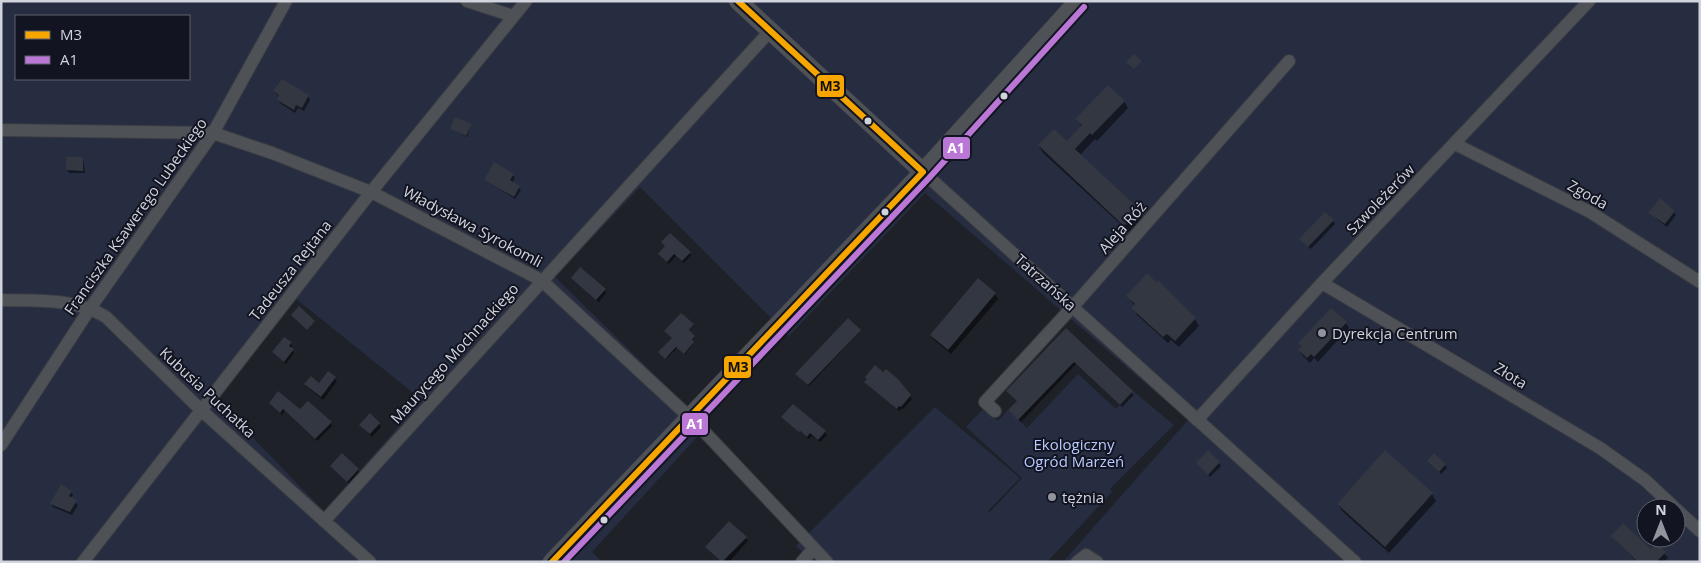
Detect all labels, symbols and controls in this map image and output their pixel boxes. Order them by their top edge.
legend [15,15,190,80]
text: M3 [60,24,82,44]
text: A1 [60,49,78,69]
line badge: M3 [816,74,845,98]
text: M3 [819,76,841,95]
unlabelled marker [999,91,1009,101]
street label: Franciszka Ksawerego Lubeckiego [59,114,211,318]
unlabelled marker [863,116,873,126]
line badge: A1 [942,136,971,160]
text: A1 [947,138,965,157]
street label: Szwoleżerów [1341,159,1419,238]
street label: Zgoda [1564,175,1612,213]
street label: Władysława Syrokomli [400,181,546,271]
street label: Aleja Róż [1094,197,1150,257]
unlabelled marker [880,207,890,217]
street label: Tadeusza Rejtana [244,216,336,324]
street label: Tatrzańska [1011,249,1081,315]
street label: Maurycego Mochnackiego [386,279,522,427]
place label: Dyrekcja Centrum [1332,323,1458,343]
marker: Dyrekcja Centrum [1316,327,1328,339]
street label: Kubusia Puchatka [156,342,260,442]
line badge: M3 [723,355,752,379]
text: M3 [727,357,749,376]
street label: Złota [1491,357,1531,393]
line badge: A1 [681,412,709,436]
text: A1 [686,414,704,433]
park label: Ekologiczny Ogród Marzeń [1024,434,1124,471]
place label: tężnia [1062,487,1104,507]
marker: tężnia [1046,491,1058,503]
north arrow [1636,498,1686,548]
text: N [1655,500,1667,519]
unlabelled marker [599,515,609,525]

